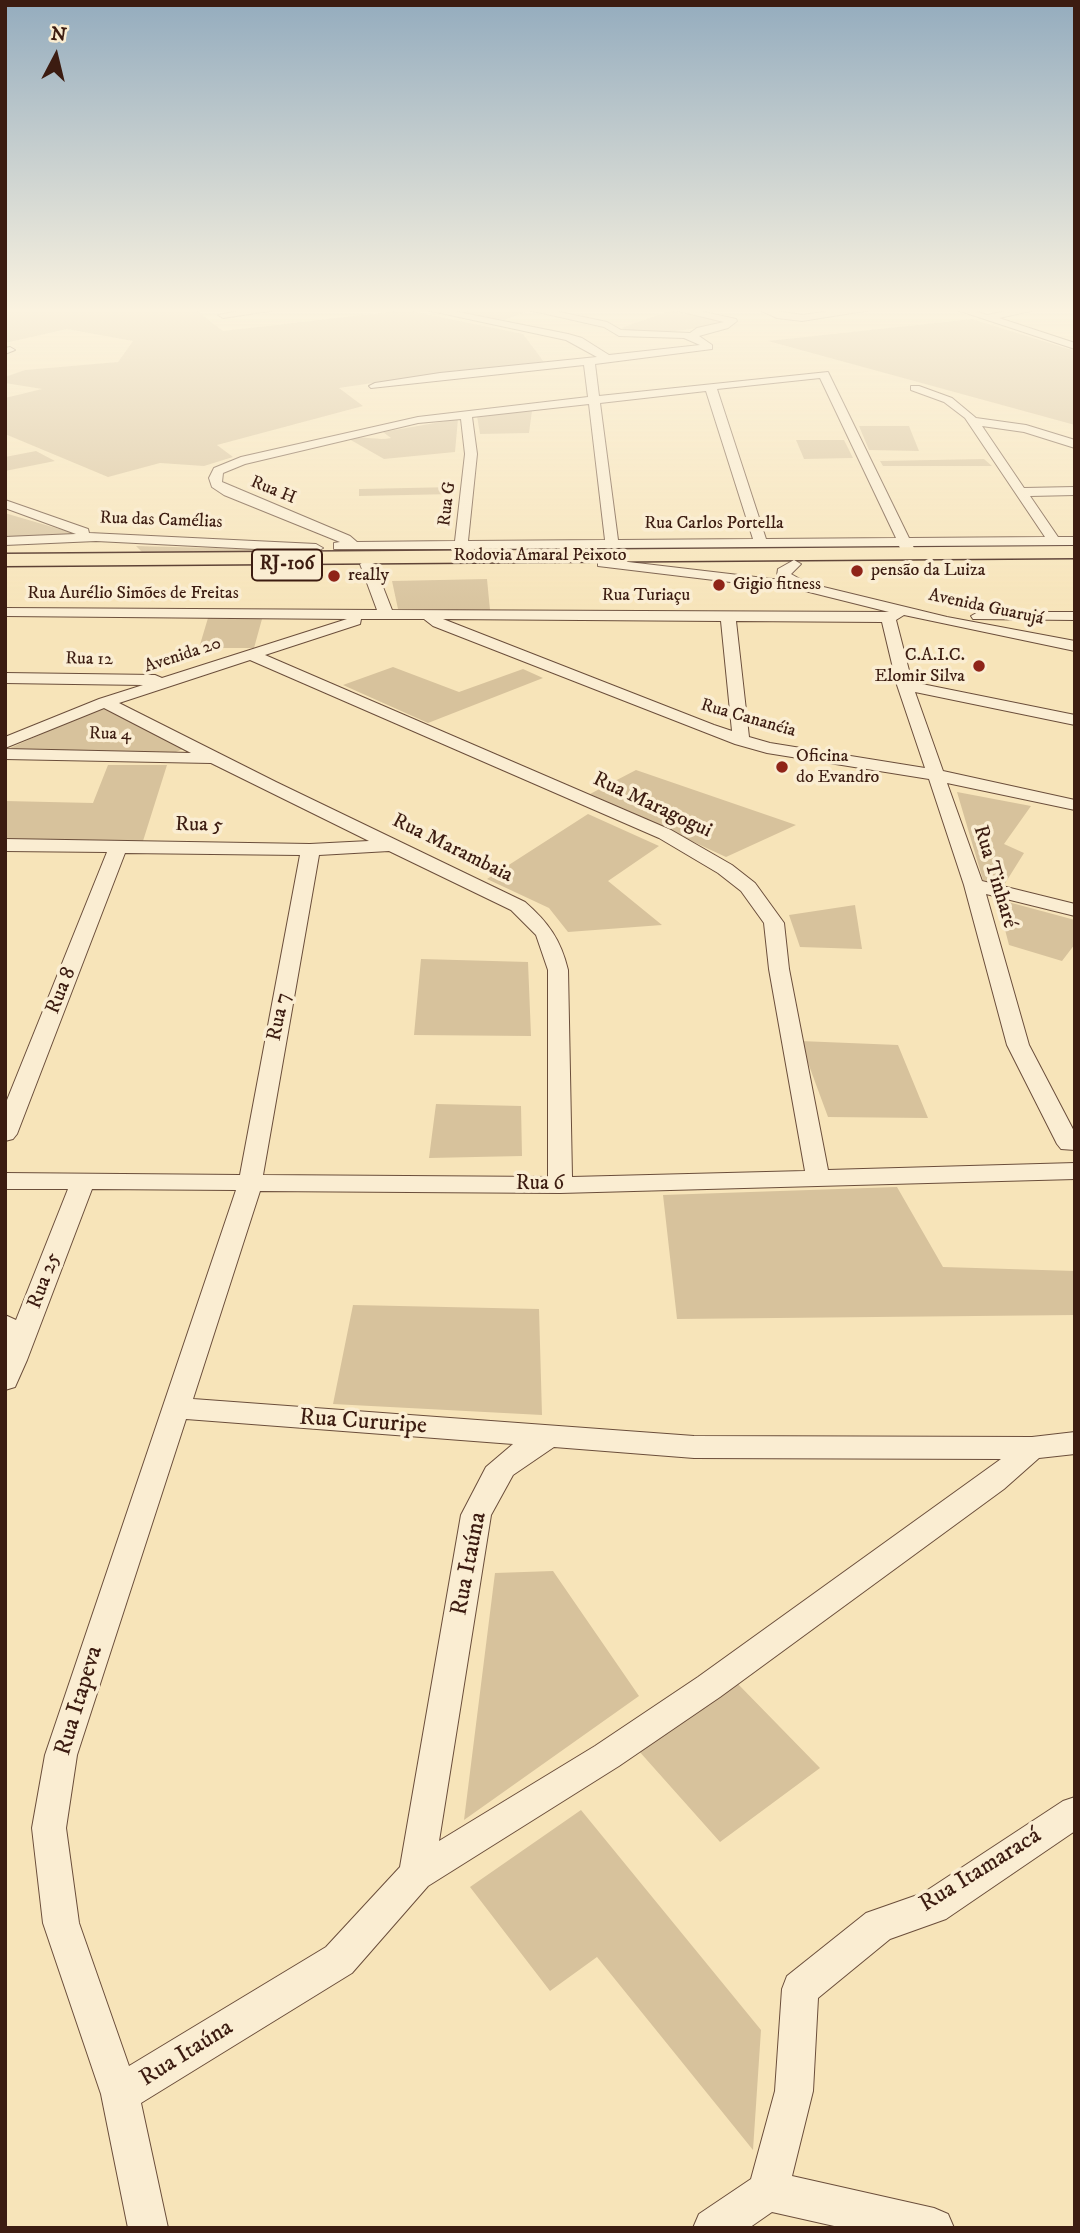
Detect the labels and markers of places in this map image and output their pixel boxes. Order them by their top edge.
place label: pensão da Luiza [871,560,985,582]
marker: pensão da Luiza [849,563,865,579]
place label: really [348,565,389,587]
marker: really [326,568,342,584]
place label: Gigio fitness [733,574,821,596]
marker: Gigio fitness [711,577,727,593]
place label: C.A.I.C. Elomir Silva [875,645,965,688]
marker: C.A.I.C. Elomir Silva [971,658,987,674]
place label: Oficina do Evandro [796,746,879,788]
marker: Oficina do Evandro [774,759,790,775]

